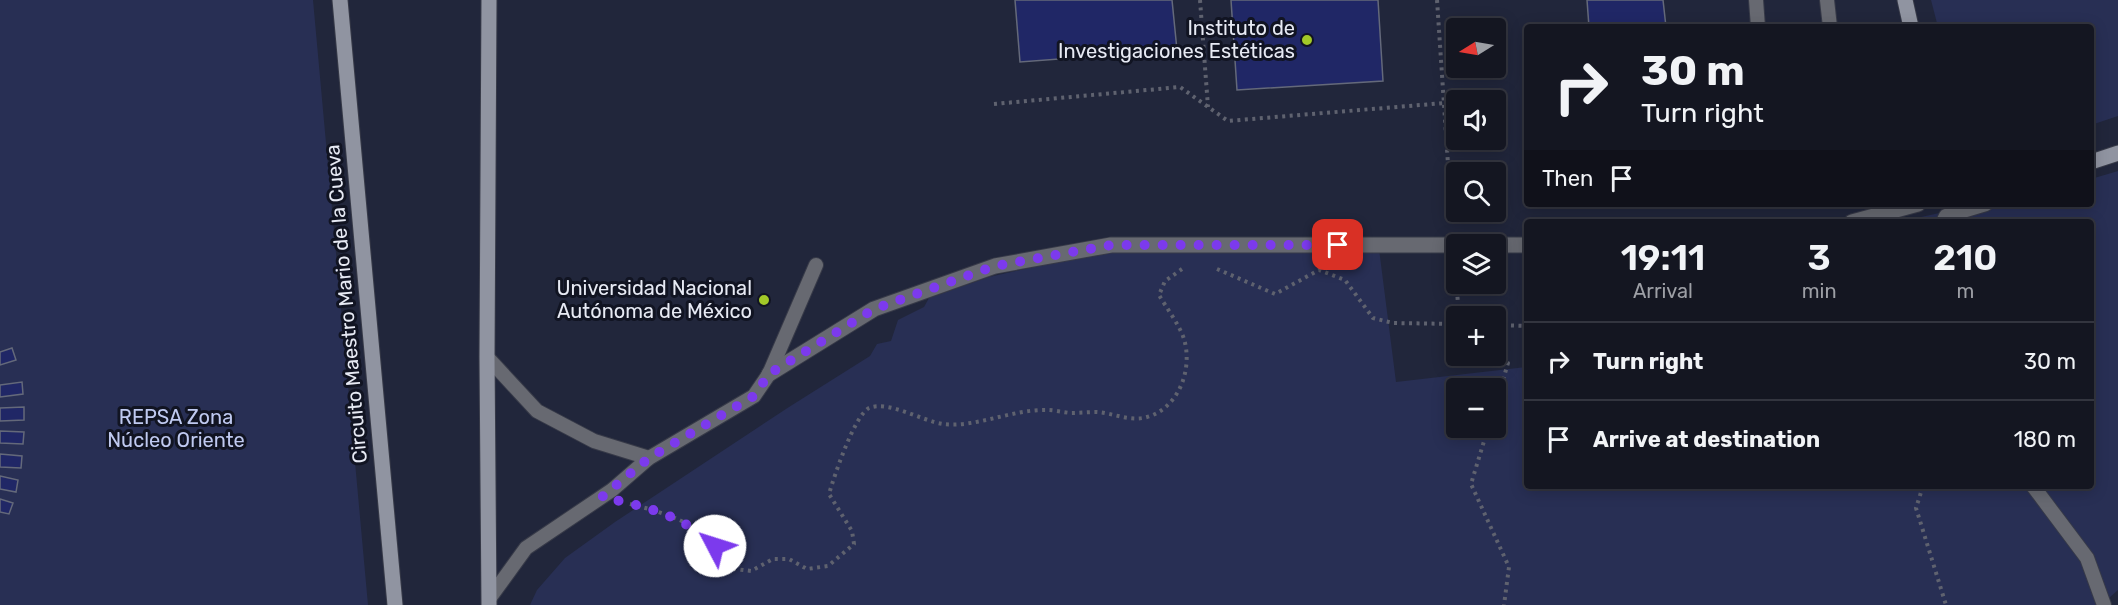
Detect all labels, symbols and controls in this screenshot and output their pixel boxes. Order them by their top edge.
place label: Instituto de Investigaciones Estéticas [1058,16,1295,63]
north arrow [1446,18,1506,78]
map controls [1446,18,1506,438]
marker: Instituto de Investigaciones Estéticas [1300,33,1314,47]
text: 30 m [1641,46,1745,96]
icon: right [1542,48,1620,126]
button: sound [1446,90,1506,150]
text: Turn right [1641,97,1764,129]
street label: Circuito Maestro Mario de la Cueva [320,144,372,464]
button: search [1446,162,1506,222]
icon: arrive [1605,162,1638,195]
text: Then [1542,165,1593,192]
pin [1312,219,1363,270]
icon: arrive [1321,228,1354,261]
button: layers [1446,234,1506,294]
text: 19:11 [1621,236,1705,279]
text: 3 [1808,236,1831,279]
text: 210 [1933,236,1997,279]
place label: Universidad Nacional Autónoma de México [556,276,752,323]
text: Arrival [1633,279,1693,303]
text: min [1802,279,1837,303]
text: m [1956,279,1974,303]
marker: Universidad Nacional Autónoma de México [757,293,771,307]
button: + [1446,306,1506,366]
icon: right [1542,345,1575,378]
text: Turn right [1593,348,1703,375]
text: 30 m [2024,348,2076,375]
button: − [1446,378,1506,438]
park label: REPSA Zona Núcleo Oriente [107,405,245,452]
icon: arrive [1542,423,1575,456]
text: Arrive at destination [1593,426,1820,453]
text: 180 m [2014,426,2076,453]
position arrow [683,514,747,578]

